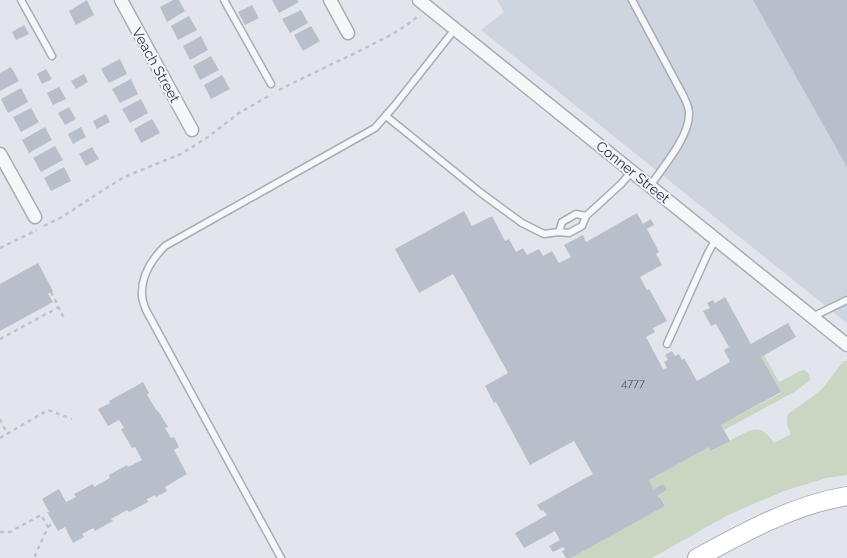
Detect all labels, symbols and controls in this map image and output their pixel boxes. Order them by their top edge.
street label: Veach Street [129,25,183,105]
street label: Conner Street [593,138,673,207]
house number: 4777 [621,377,645,390]

